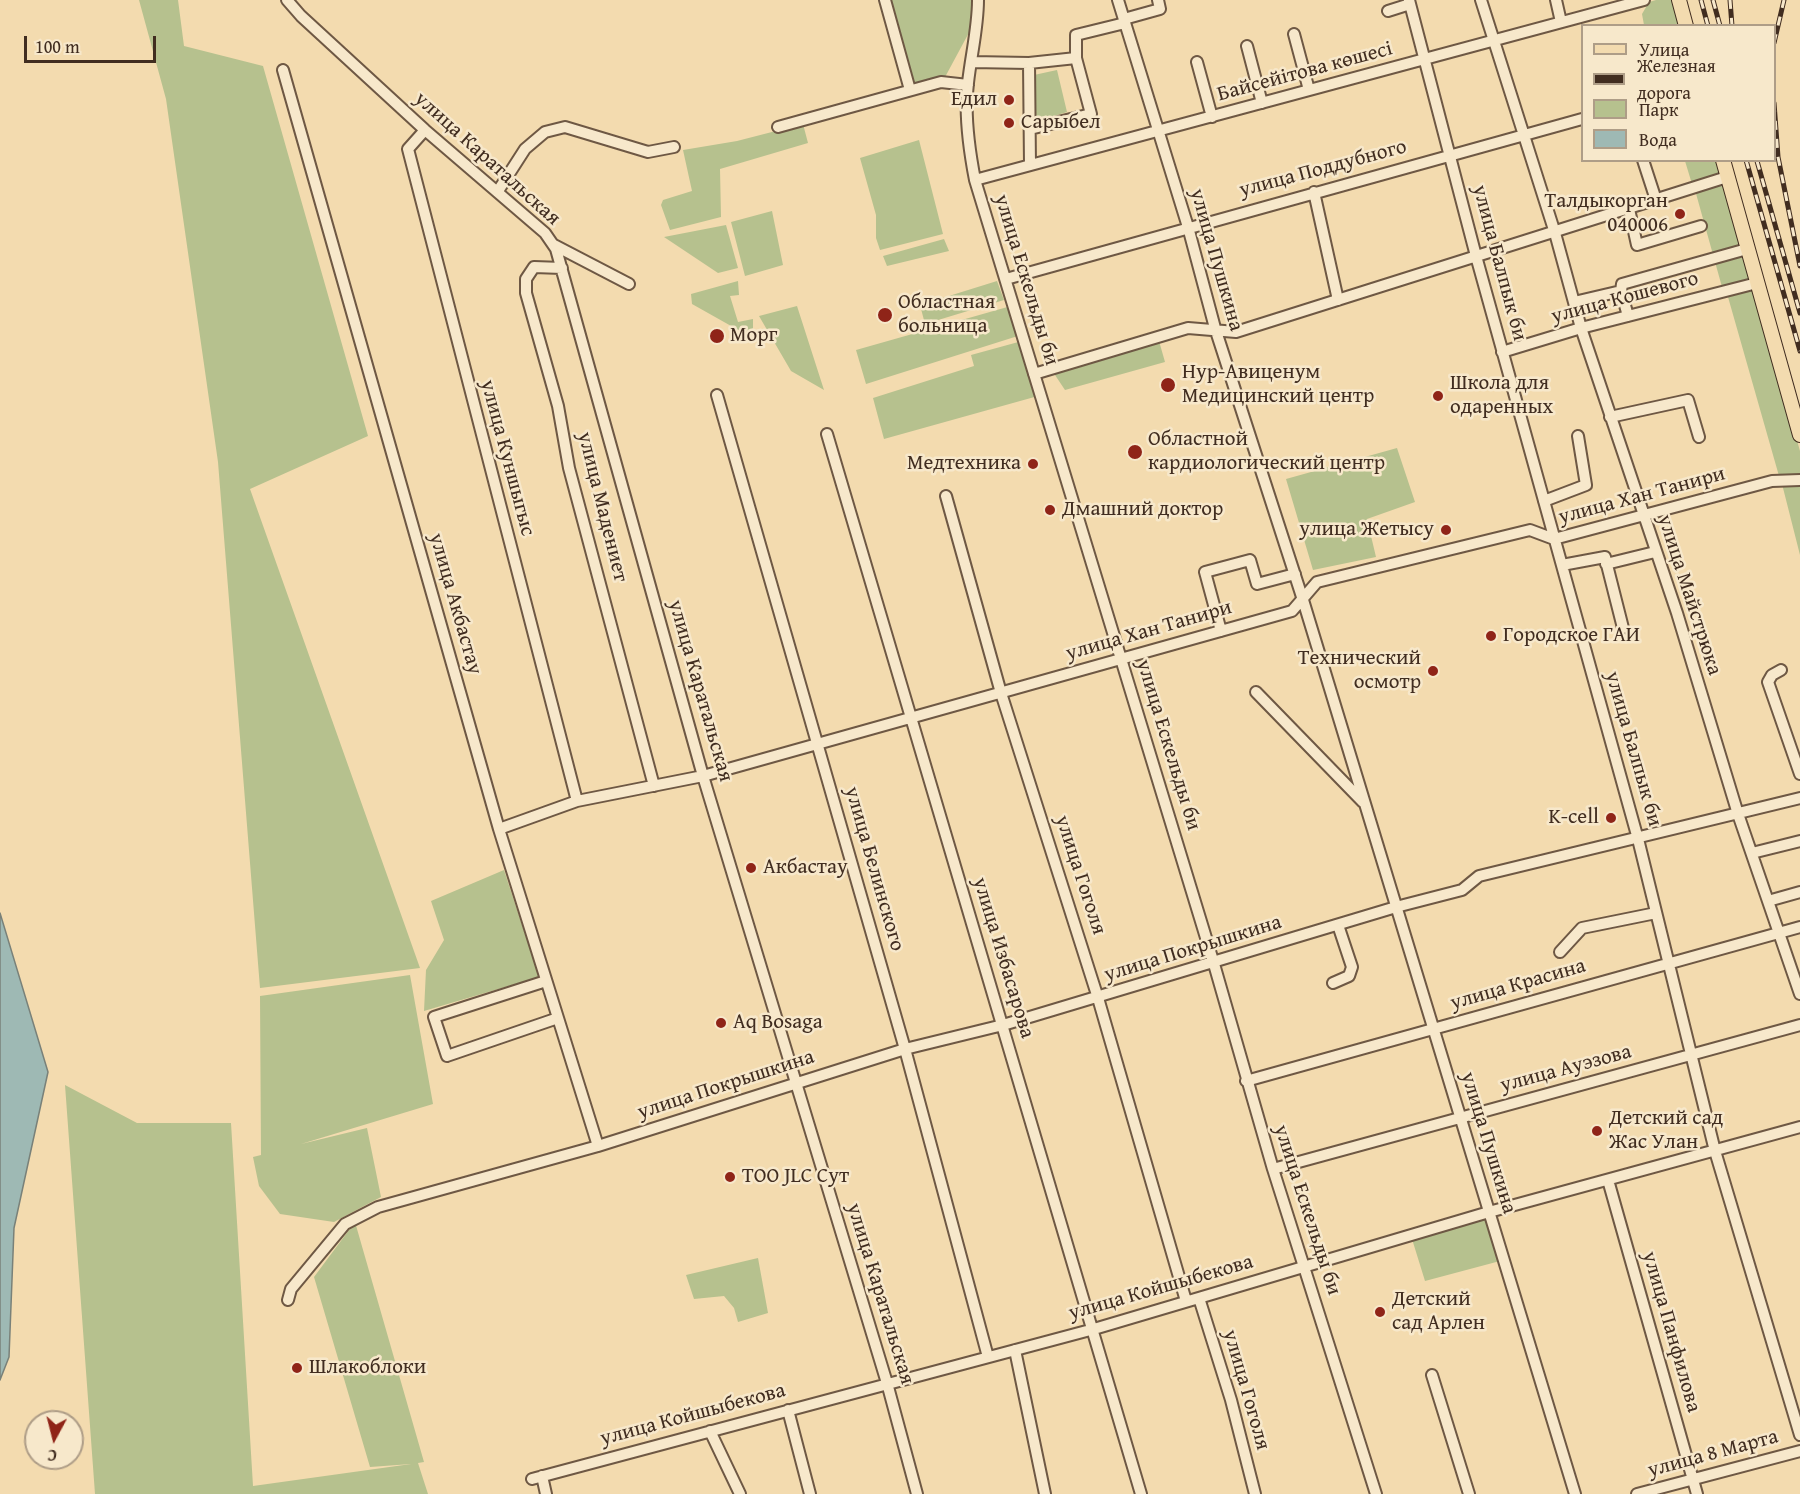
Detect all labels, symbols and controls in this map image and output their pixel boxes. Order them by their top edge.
scale bar [27,24,159,62]
legend [1581,24,1776,162]
text: 100 m [35,33,80,60]
street label: Байсейітова көшесі [1215,36,1395,108]
text: Улица [1639,36,1689,63]
text: Железная дорога [1637,52,1716,106]
street label: улица Каратальская [409,87,565,231]
place label: Едил [951,87,997,113]
marker: Едил [1002,93,1016,107]
text: Парк [1639,96,1678,123]
place label: Сарыбел [1021,110,1101,136]
marker: Сарыбел [1002,116,1016,130]
text: Вода [1639,126,1677,153]
street label: улица Поддубного [1237,135,1409,203]
street label: улица Балпык би [1466,182,1532,344]
street label: улица Пушкина [1184,186,1248,334]
place label: Талдыкорган 040006 [1544,189,1668,239]
street label: улица Ескельды би [988,191,1064,369]
marker: Талдыкорган 040006 [1673,207,1687,221]
street label: улица Кошевого [1549,266,1701,330]
place label: Областная больница [898,290,995,340]
marker: Областная больница [876,306,894,324]
place label: Морг [730,323,777,349]
marker: Морг [708,327,726,345]
place label: Нур-Авиценум Медицинский центр [1182,360,1374,410]
place label: Школа для одаренных [1450,371,1553,421]
marker: Нур-Авиценум Медицинский центр [1159,376,1177,394]
street label: улица Куншыгыс [474,377,540,539]
marker: Школа для одаренных [1431,389,1445,403]
place label: Областной кардиологический центр [1148,427,1385,477]
street label: улица Мадениет [571,429,633,585]
marker: Областной кардиологический центр [1126,443,1144,461]
place label: Медтехника [907,451,1021,477]
marker: Медтехника [1026,457,1040,471]
street label: улица Хан Танири [1556,462,1728,530]
place label: Дмашний доктор [1062,497,1223,523]
marker: Дмашний доктор [1043,503,1057,517]
street label: улица Майстрюка [1651,512,1727,678]
place label: улица Жетысу [1299,517,1434,543]
marker: улица Жетысу [1439,523,1453,537]
street label: улица Акбастау [423,530,487,678]
street label: улица Хан Танири [1063,595,1235,667]
street label: улица Каратальская [662,597,738,785]
place label: Городское ГАИ [1503,623,1640,649]
marker: Городское ГАИ [1484,629,1498,643]
place label: Технический осмотр [1298,646,1421,696]
street label: улица Ескельды би [1130,656,1206,834]
marker: Технический осмотр [1426,664,1440,678]
street label: улица Балпык би [1599,669,1667,829]
street label: улица Белинского [838,784,910,954]
place label: K-cell [1548,805,1599,831]
marker: K-cell [1604,811,1618,825]
street label: улица Гоголя [1049,812,1111,938]
place label: Акбастау [763,855,848,881]
marker: Акбастау [744,861,758,875]
street label: улица Избасарова [967,875,1039,1041]
street label: улица Покрышкина [1101,910,1285,988]
street label: улица Красина [1447,954,1589,1016]
place label: Aq Bosaga [733,1010,823,1036]
marker: Aq Bosaga [714,1016,728,1030]
street label: улица Ауэзова [1498,1039,1634,1099]
street label: улица Покрышкина [635,1045,817,1125]
street label: улица Пушкина [1454,1069,1522,1217]
place label: Детский сад Жас Улан [1609,1106,1723,1156]
street label: улица Ескельды би [1268,1122,1346,1298]
marker: Детский сад Жас Улан [1590,1124,1604,1138]
place label: ТОО JLC Сут [742,1164,849,1190]
marker: ТОО JLC Сут [723,1170,737,1184]
street label: улица Каратальская [840,1200,920,1388]
street label: улица Панфилова [1636,1249,1706,1415]
street label: улица Койшыбекова [1066,1250,1256,1326]
place label: Детский сад Арлен [1392,1287,1485,1337]
marker: Детский сад Арлен [1373,1305,1387,1319]
street label: улица Гоголя [1217,1327,1275,1453]
place label: Шлакоблоки [309,1355,426,1381]
marker: Шлакоблоки [290,1361,304,1375]
street label: улица Койшыбекова [598,1378,788,1452]
north arrow [24,1410,84,1470]
street label: улица 8 Марта [1645,1424,1781,1484]
text: С [46,1443,58,1468]

